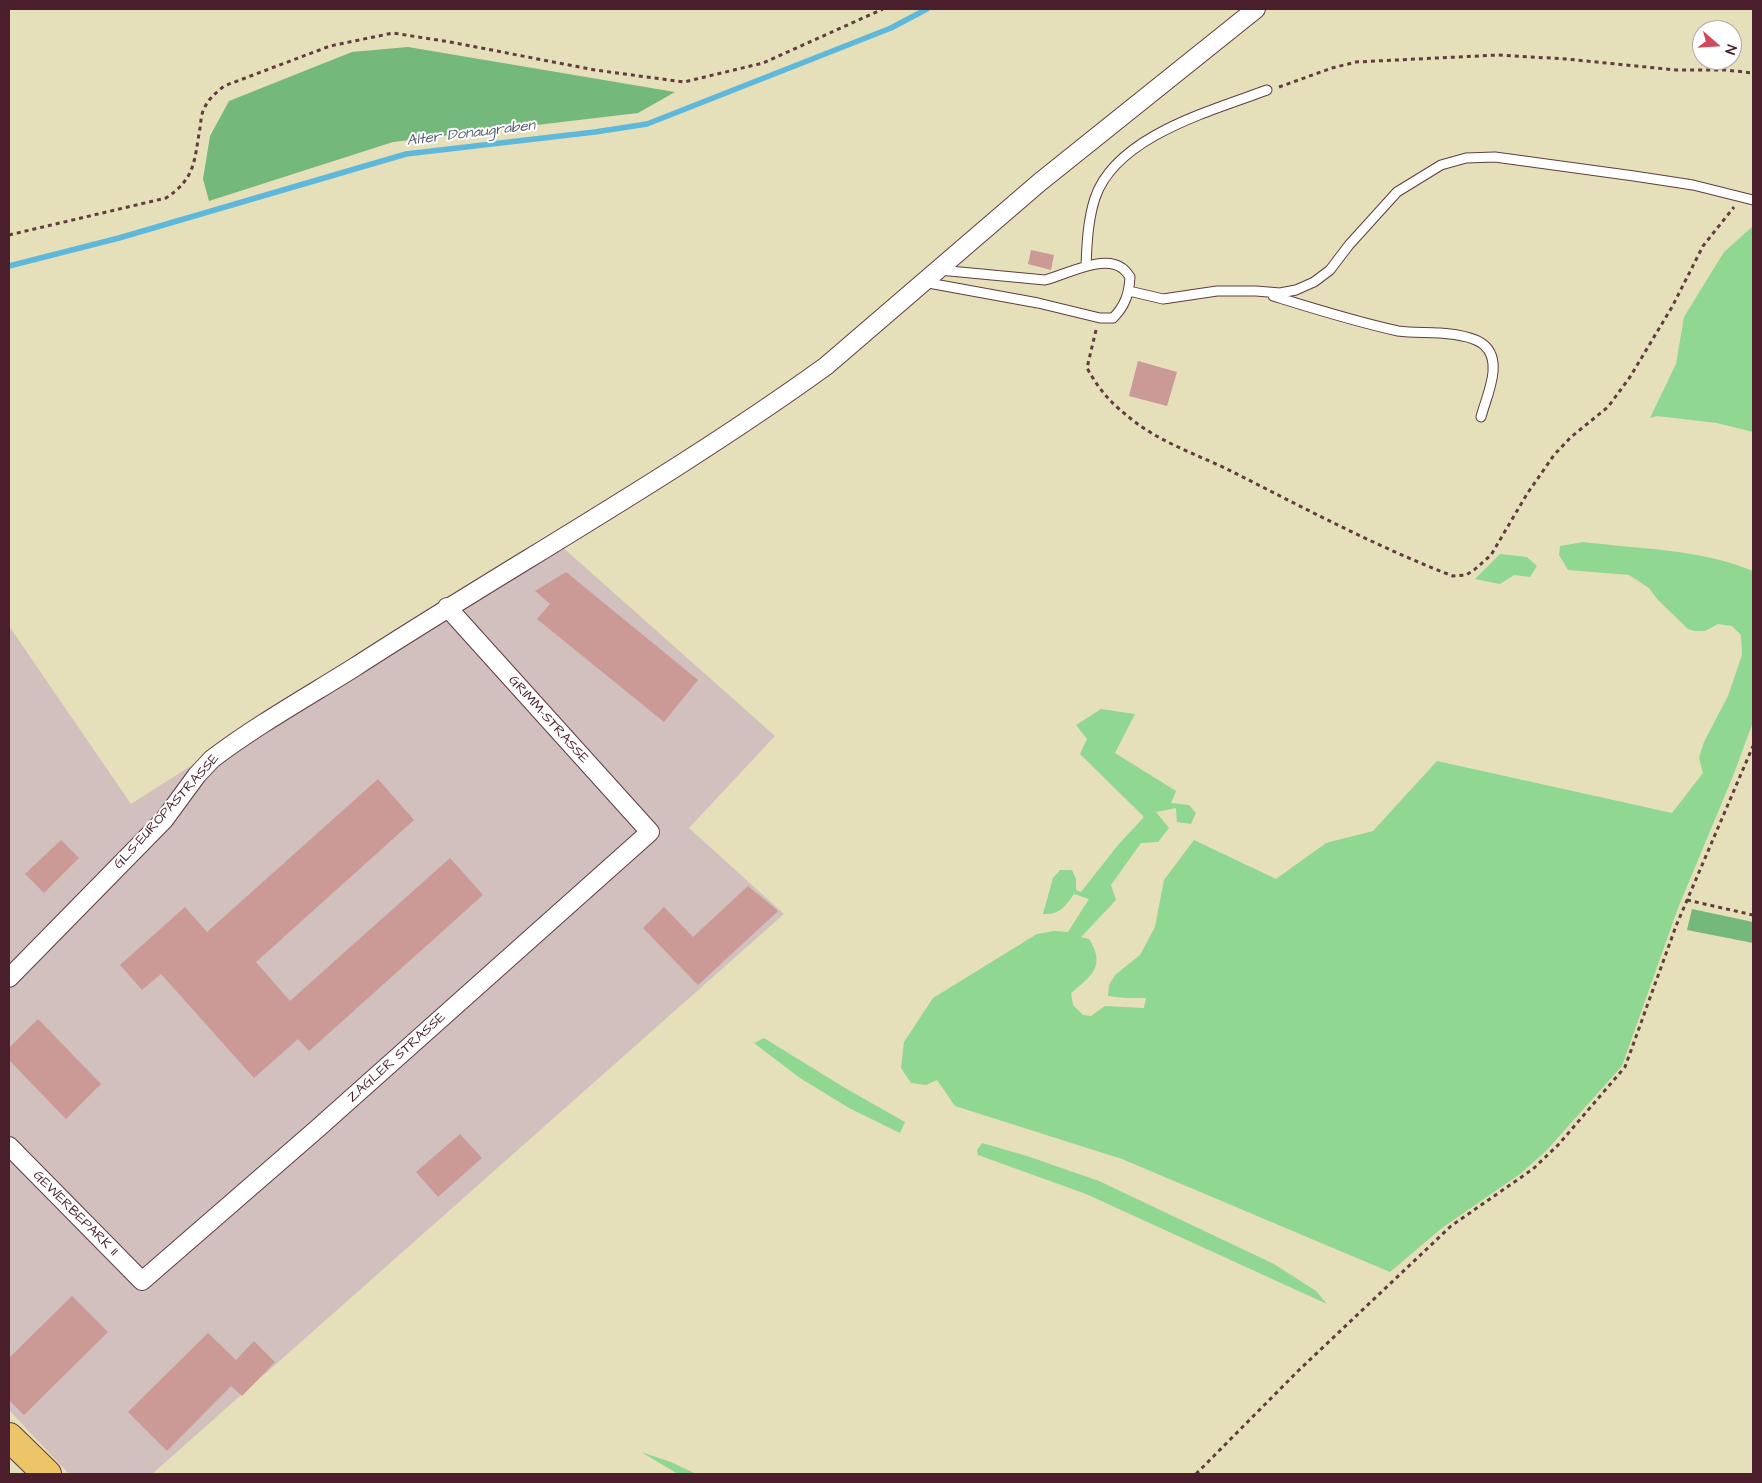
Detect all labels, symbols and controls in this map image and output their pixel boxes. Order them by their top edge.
north arrow [1692,20,1742,70]
text: N [1719,42,1741,57]
water label: Alter Donaugraben [406,117,536,151]
street label: GRIMM-STRASSE [504,673,592,767]
street label: GLS-EUROPASTRASSE [111,751,223,873]
street label: ZAGLER STRASSE [345,1010,449,1106]
street label: GEWERBEPARK II [29,1168,121,1260]

